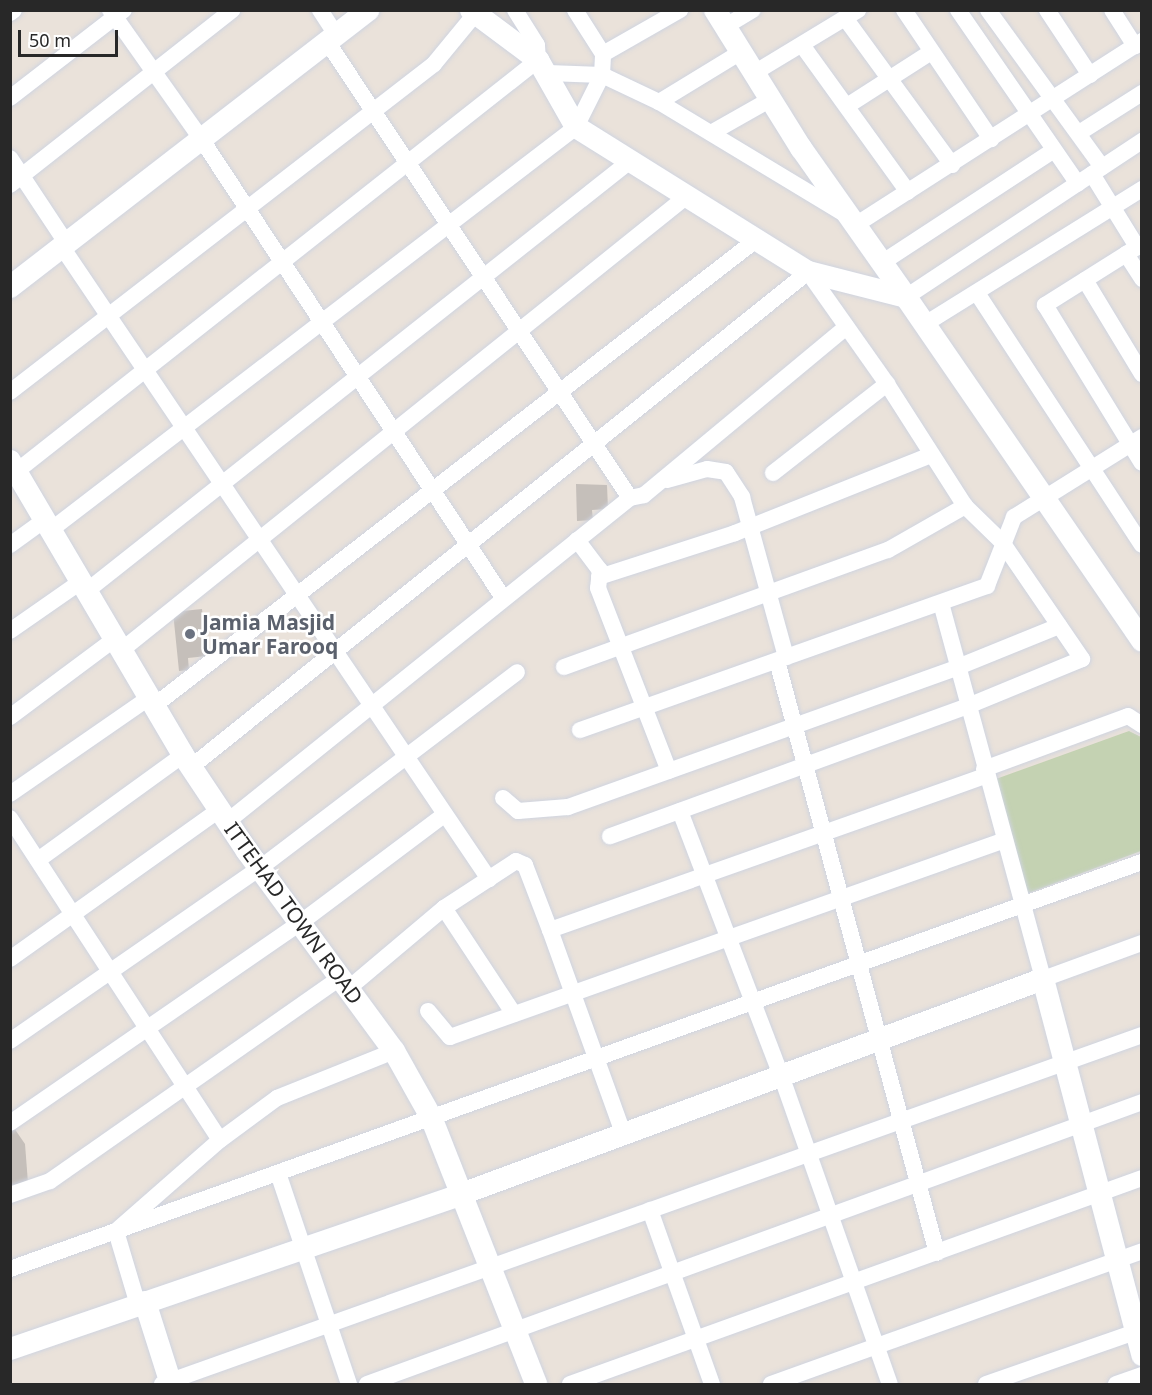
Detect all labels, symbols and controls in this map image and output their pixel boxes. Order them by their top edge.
scale bar [21,18,122,56]
text: 50 m [29,28,71,52]
place label: Jamia Masjid Umar Farooq [202,609,338,659]
marker: Jamia Masjid Umar Farooq [183,627,197,641]
street label: ITTEHAD TOWN ROAD [220,817,368,1009]

